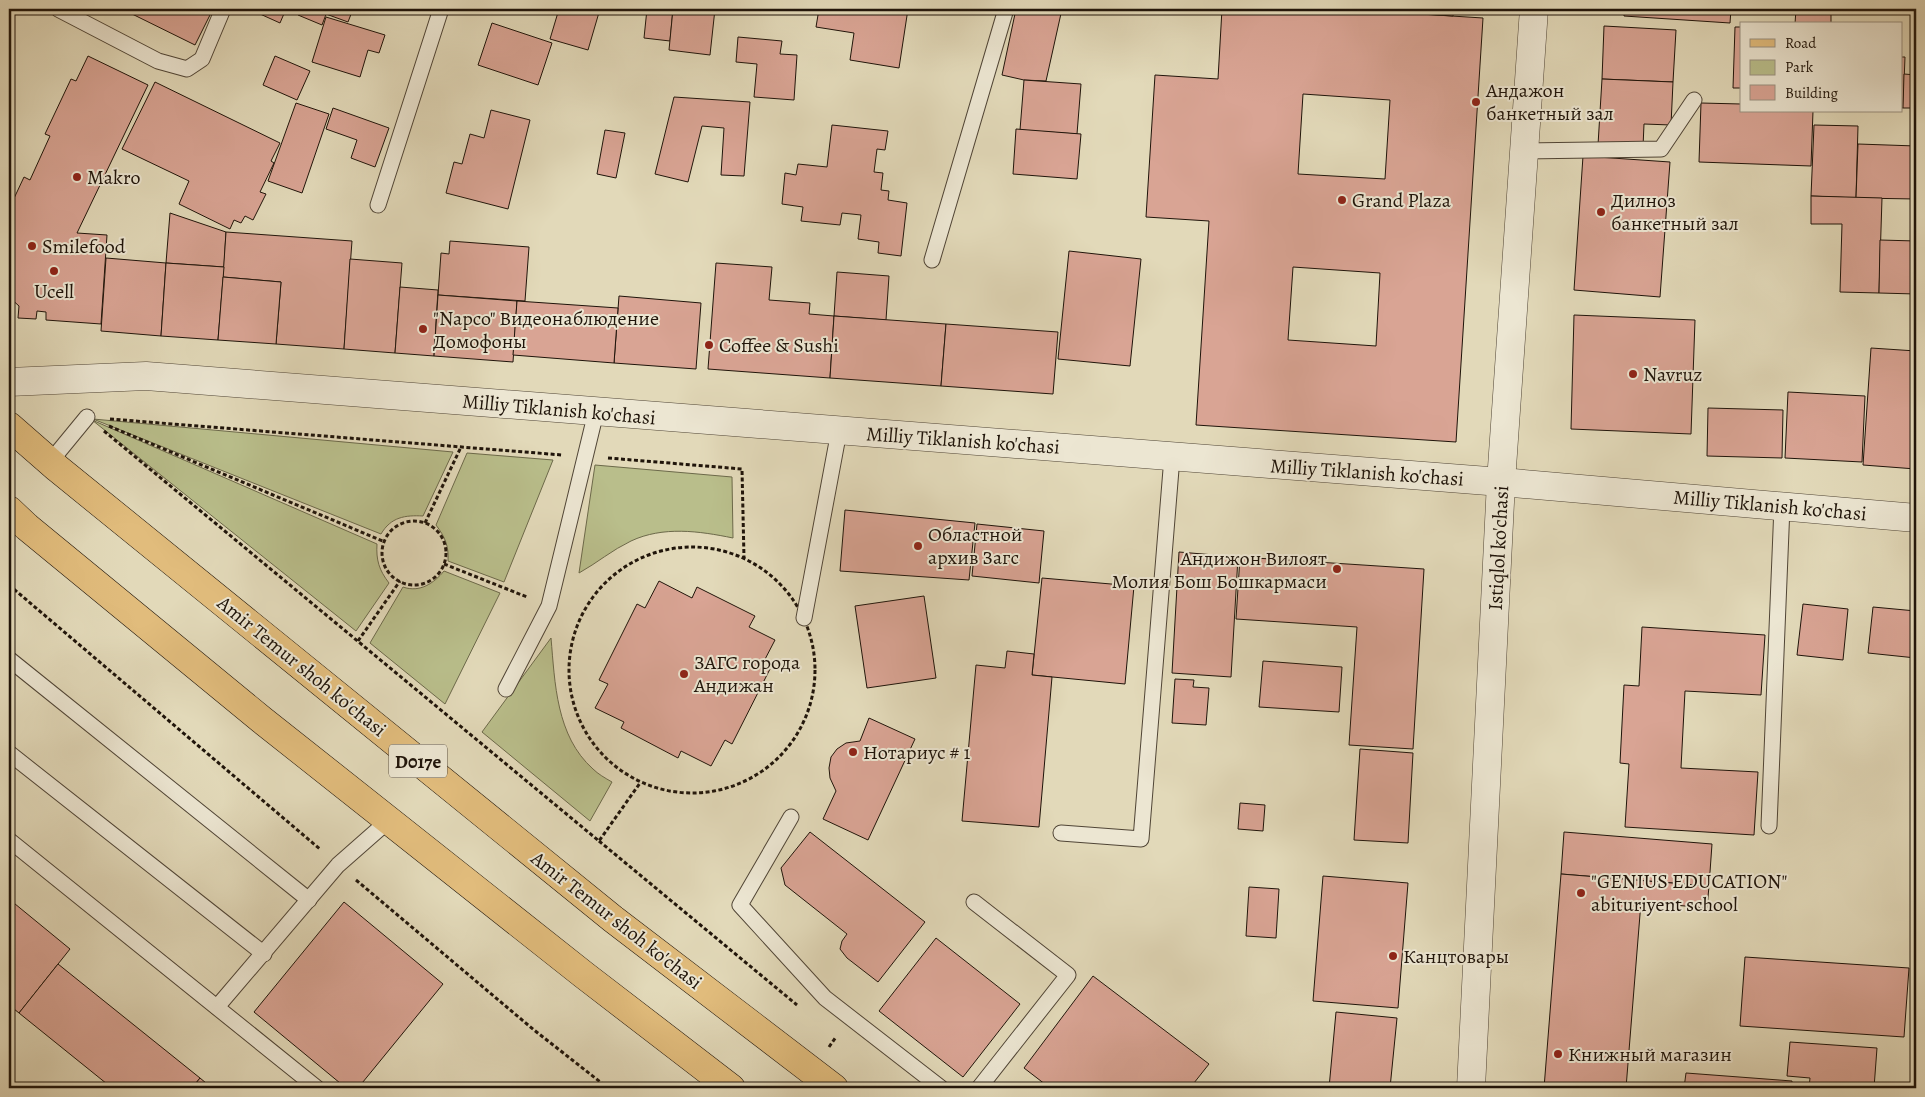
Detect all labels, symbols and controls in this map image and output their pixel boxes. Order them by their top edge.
legend [1740,22,1902,112]
text: Road [1785,33,1817,53]
text: Park [1785,57,1814,77]
place label: Андажон банкетный зал [1485,77,1614,127]
text: Building [1785,83,1838,103]
marker: Андажон банкетный зал [1470,96,1482,108]
place label: Makro [87,164,140,191]
marker: Makro [71,171,83,183]
place label: Grand Plaza [1352,187,1452,214]
place label: Дилноз банкетный зал [1611,187,1739,237]
marker: Grand Plaza [1336,194,1348,206]
marker: Дилноз банкетный зал [1595,206,1607,218]
place label: Smilefood [42,233,126,260]
marker: Smilefood [26,240,38,252]
marker: Ucell [48,265,60,277]
place label: Ucell [34,278,74,305]
place label: "Napco" Видеонаблюдение Домофоны [433,305,659,355]
marker: "Napco" Видеонаблюдение Домофоны [417,323,429,335]
place label: Coffee & Sushi [719,332,839,359]
marker: Coffee & Sushi [703,339,715,351]
place label: Navruz [1643,361,1703,388]
marker: Navruz [1627,368,1639,380]
street label: Milliy Tiklanish ko'chasi [461,388,657,431]
street label: Milliy Tiklanish ko'chasi [865,420,1061,461]
street label: Milliy Tiklanish ko'chasi [1269,452,1465,493]
street label: Milliy Tiklanish ko'chasi [1672,484,1868,527]
street label: Istiqlol ko'chasi [1482,485,1515,611]
place label: Областной архив Загс [928,521,1023,571]
marker: Областной архив Загс [912,540,924,552]
place label: Андижон Вилоят Молия Бош Бошкармаси [1112,545,1327,595]
marker: Андижон Вилоят Молия Бош Бошкармаси [1331,563,1343,575]
street label: Amir Temur shoh ko'chasi [211,589,392,743]
place label: ЗАГС города Андижан [693,649,801,699]
marker: ЗАГС города Андижан [678,668,690,680]
place label: Нотариус # 1 [863,739,970,766]
road number: D017e [389,744,447,778]
marker: Нотариус # 1 [847,746,859,758]
street label: Amir Temur shoh ko'chasi [525,844,708,996]
place label: "GENIUS EDUCATION" abituriyent school [1591,868,1787,918]
marker: "GENIUS EDUCATION" abituriyent school [1575,887,1587,899]
place label: Канцтовары [1403,943,1509,970]
marker: Канцтовары [1387,950,1399,962]
place label: Книжный магазин [1568,1041,1732,1068]
marker: Книжный магазин [1552,1048,1564,1060]

